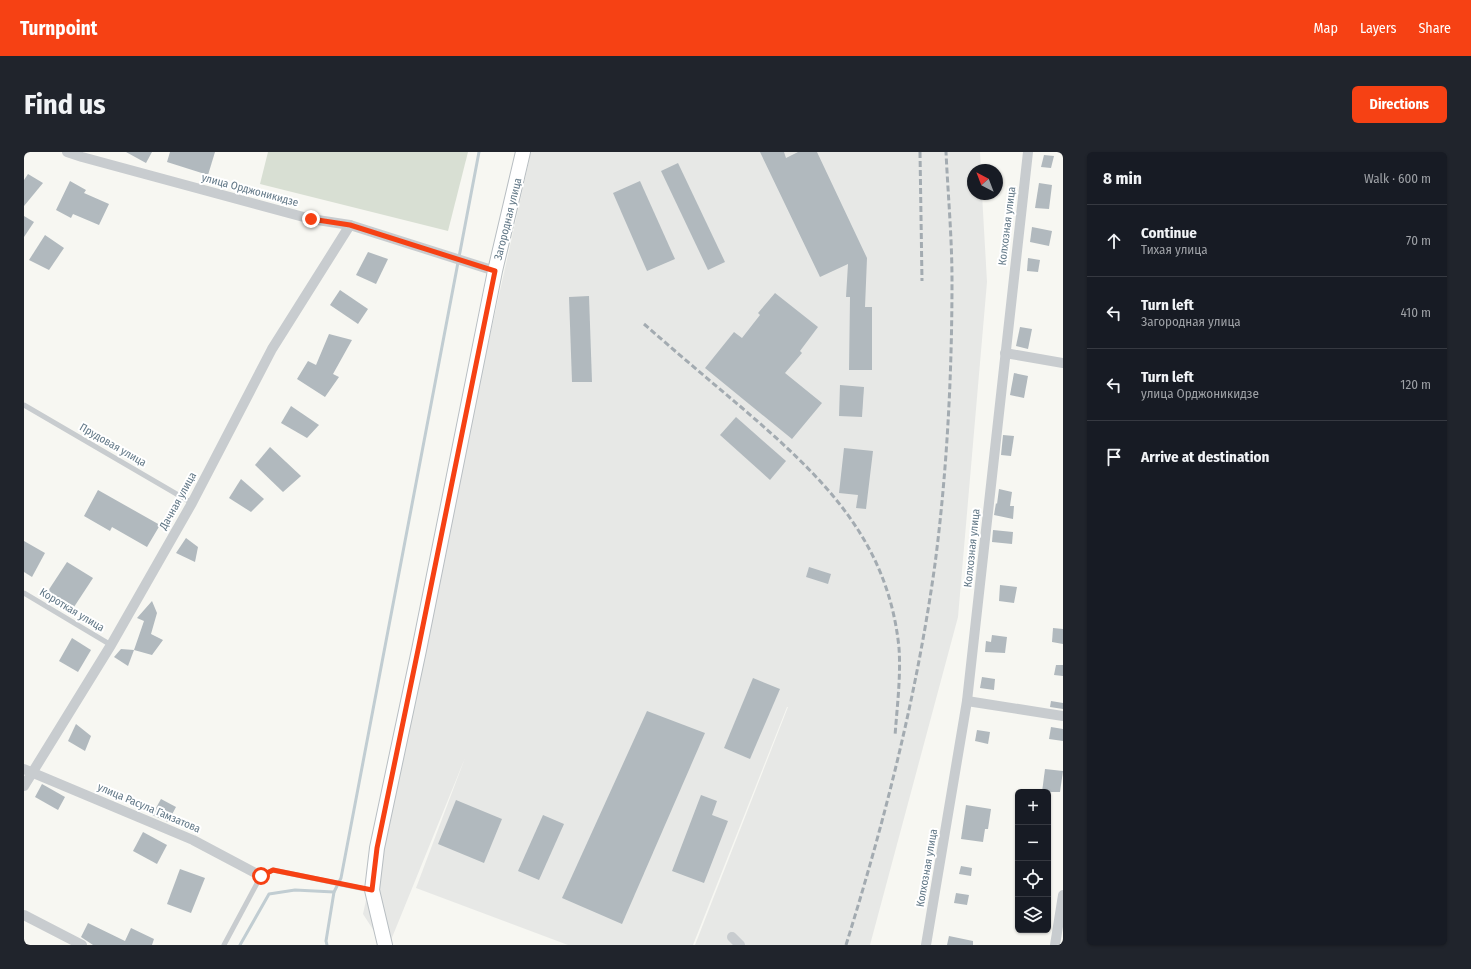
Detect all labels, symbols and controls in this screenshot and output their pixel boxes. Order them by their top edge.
text: Turnpoint [20,17,97,40]
text: Map [1314,20,1338,37]
text: Layers [1360,20,1396,37]
text: Share [1418,20,1451,37]
button: Directions [1352,86,1447,123]
text: Find us [24,88,106,121]
north arrow [967,164,1003,200]
text: 8 min [1103,168,1142,189]
street label: улица Орджоникидзе [200,171,300,209]
text: Walk · 600 m [1364,171,1431,186]
street label: Загородная улица [491,177,525,261]
street label: Колхозная улица [996,186,1018,266]
route end [302,210,320,228]
text: Continue [1141,224,1197,242]
icon: ahead [1103,230,1125,252]
text: 70 m [1406,233,1431,248]
text: Тихая улица [1141,242,1208,257]
text: Turn left [1141,296,1194,314]
icon: left [1103,302,1125,324]
text: 410 m [1401,305,1431,320]
text: Загородная улица [1141,314,1241,329]
text: Turn left [1141,368,1194,386]
icon: left [1103,374,1125,396]
text: 120 m [1400,377,1431,392]
text: улица Орджоникидзе [1141,386,1259,401]
street label: Прудовая улица [77,421,149,469]
icon: arrive [1103,446,1125,468]
text: Arrive at destination [1141,448,1269,466]
street label: Дачная улица [156,470,199,533]
street label: Колхозная улица [961,508,983,588]
street label: Короткая улица [37,586,107,634]
street label: улица Расула Гамзатова [96,780,202,836]
map controls [1015,789,1051,933]
button: + [1015,789,1051,825]
button: − [1015,825,1051,861]
street label: Колхозная улица [914,828,940,908]
button: locate [1015,861,1051,897]
route start [252,867,270,885]
button: layers [1015,897,1051,933]

